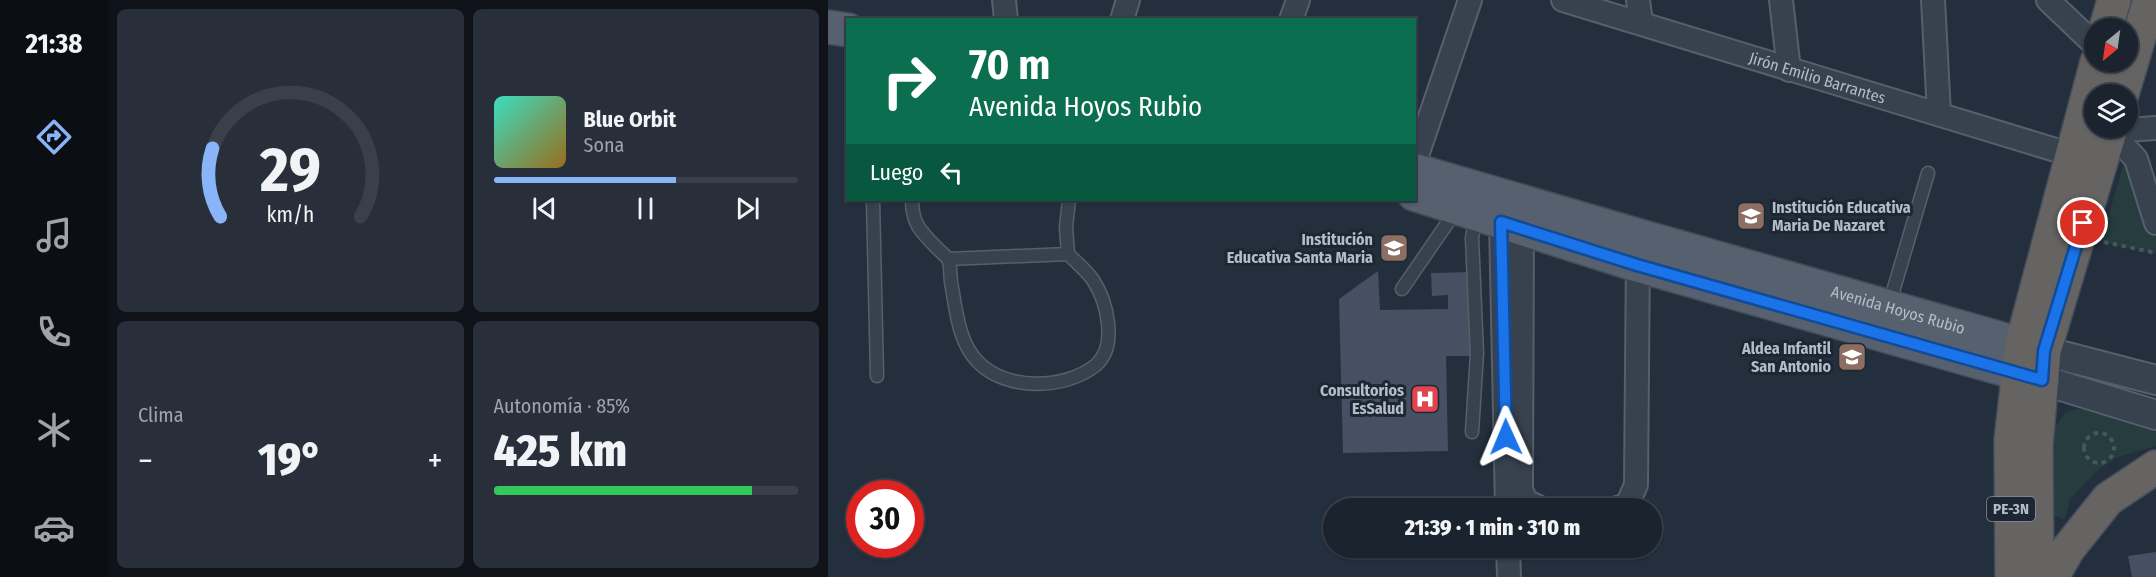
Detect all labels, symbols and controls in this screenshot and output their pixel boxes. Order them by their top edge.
north arrow [2084,18,2138,72]
map controls [2084,18,2138,138]
text: 21:38 [25,28,83,60]
text: 70 m [969,40,1050,90]
icon: right [870,42,948,120]
street label: Jirón Emilio Barrantes [1747,48,1888,108]
button: layers [2084,84,2138,138]
text: Avenida Hoyos Rubio [969,91,1202,123]
text: Blue Orbit [584,106,676,133]
icon: directions [33,116,75,158]
text: Sona [584,133,624,157]
text: 29 [259,134,321,209]
icon: left [935,156,968,189]
text: Luego [870,159,923,186]
icon: previous [528,192,561,225]
icon: pause [629,192,662,225]
icon: next [731,192,764,225]
pin [2057,197,2108,248]
place label: Institución Educativa Maria De Nazaret [1772,198,1911,235]
school or university icon: Institución Educativa Maria De Nazaret [1735,200,1767,232]
text: km/h [266,203,314,229]
icon: arrive [2066,206,2099,239]
icon: music [33,214,75,256]
place label: Institución Educativa Santa Maria [1227,230,1373,267]
school or university icon: Institución Educativa Santa Maria [1378,232,1410,264]
street label: Avenida Hoyos Rubio [1829,282,1967,338]
icon: phone [33,311,75,353]
place label: Aldea Infantil San Antonio [1741,339,1832,376]
school or university icon: Aldea Infantil San Antonio [1836,341,1868,373]
place label: Consultorios EsSalud [1320,381,1404,418]
hospital icon: Consultorios EsSalud [1409,383,1441,415]
text: Autonomía · 85% [494,394,630,418]
text: Clima [138,403,183,427]
position arrow [1474,405,1538,469]
icon: climate [33,409,75,451]
text: 425 km [494,424,627,478]
text: 19° [258,433,322,487]
text: − [138,441,153,481]
text: + [427,441,443,481]
speed limit sign: 30 [846,480,924,558]
road number: PE-3N [1987,497,2035,521]
icon: car [33,507,75,549]
text: 21:39 · 1 min · 310 m [1405,514,1580,541]

